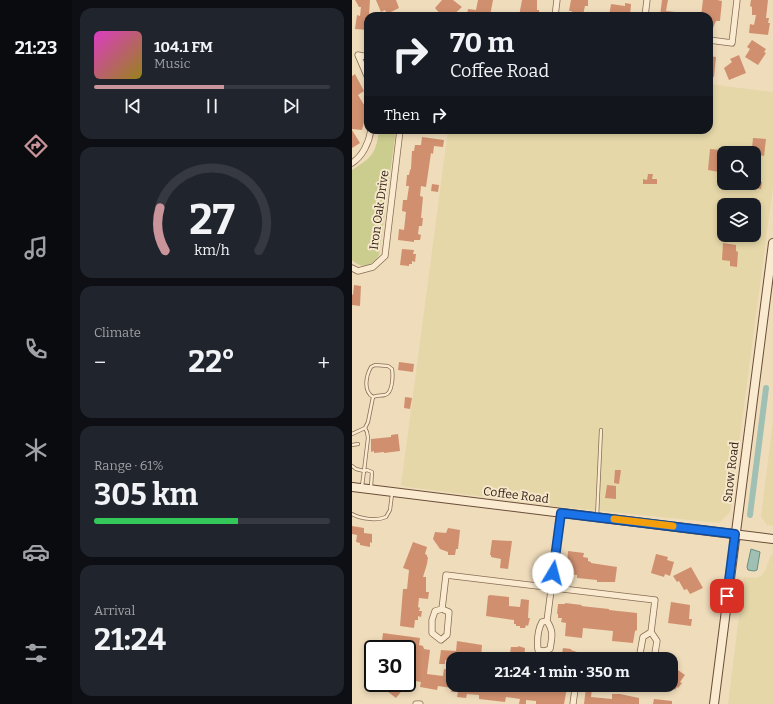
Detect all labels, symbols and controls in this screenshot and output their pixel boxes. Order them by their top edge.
text: 70 m [450,26,514,59]
icon: right [384,28,436,80]
text: 21:23 [15,37,57,59]
text: 104.1 FM [154,38,213,56]
text: Music [154,56,190,71]
text: Coffee Road [450,60,549,82]
icon: previous [122,95,144,117]
icon: pause [201,95,223,117]
icon: next [280,95,302,117]
icon: right [428,104,450,126]
text: Then [384,106,420,124]
icon: directions [22,132,50,160]
map controls [717,146,761,242]
button: search [717,146,761,190]
street label: Iron Oak Drive [366,169,392,251]
text: 27 [189,195,235,245]
button: layers [717,198,761,242]
icon: music [22,234,50,262]
text: km/h [194,241,230,258]
text: Climate [94,325,141,340]
icon: phone [22,335,50,363]
text: 22° [188,344,235,380]
text: − [94,349,106,376]
text: + [317,349,330,376]
icon: climate [22,436,50,464]
street label: Snow Road [720,441,742,503]
text: Range · 61% [94,458,164,473]
text: 305 km [94,477,198,513]
street label: Coffee Road [482,484,550,506]
icon: car [22,538,50,566]
position arrow [532,552,574,594]
pin [710,579,744,613]
icon: arrive [716,585,738,607]
text: Arrival [94,603,135,618]
text: 21:24 [94,622,166,658]
icon: filters [22,639,50,667]
speed limit sign: 30 [364,640,416,692]
text: 21:24 · 1 min · 350 m [494,663,630,681]

